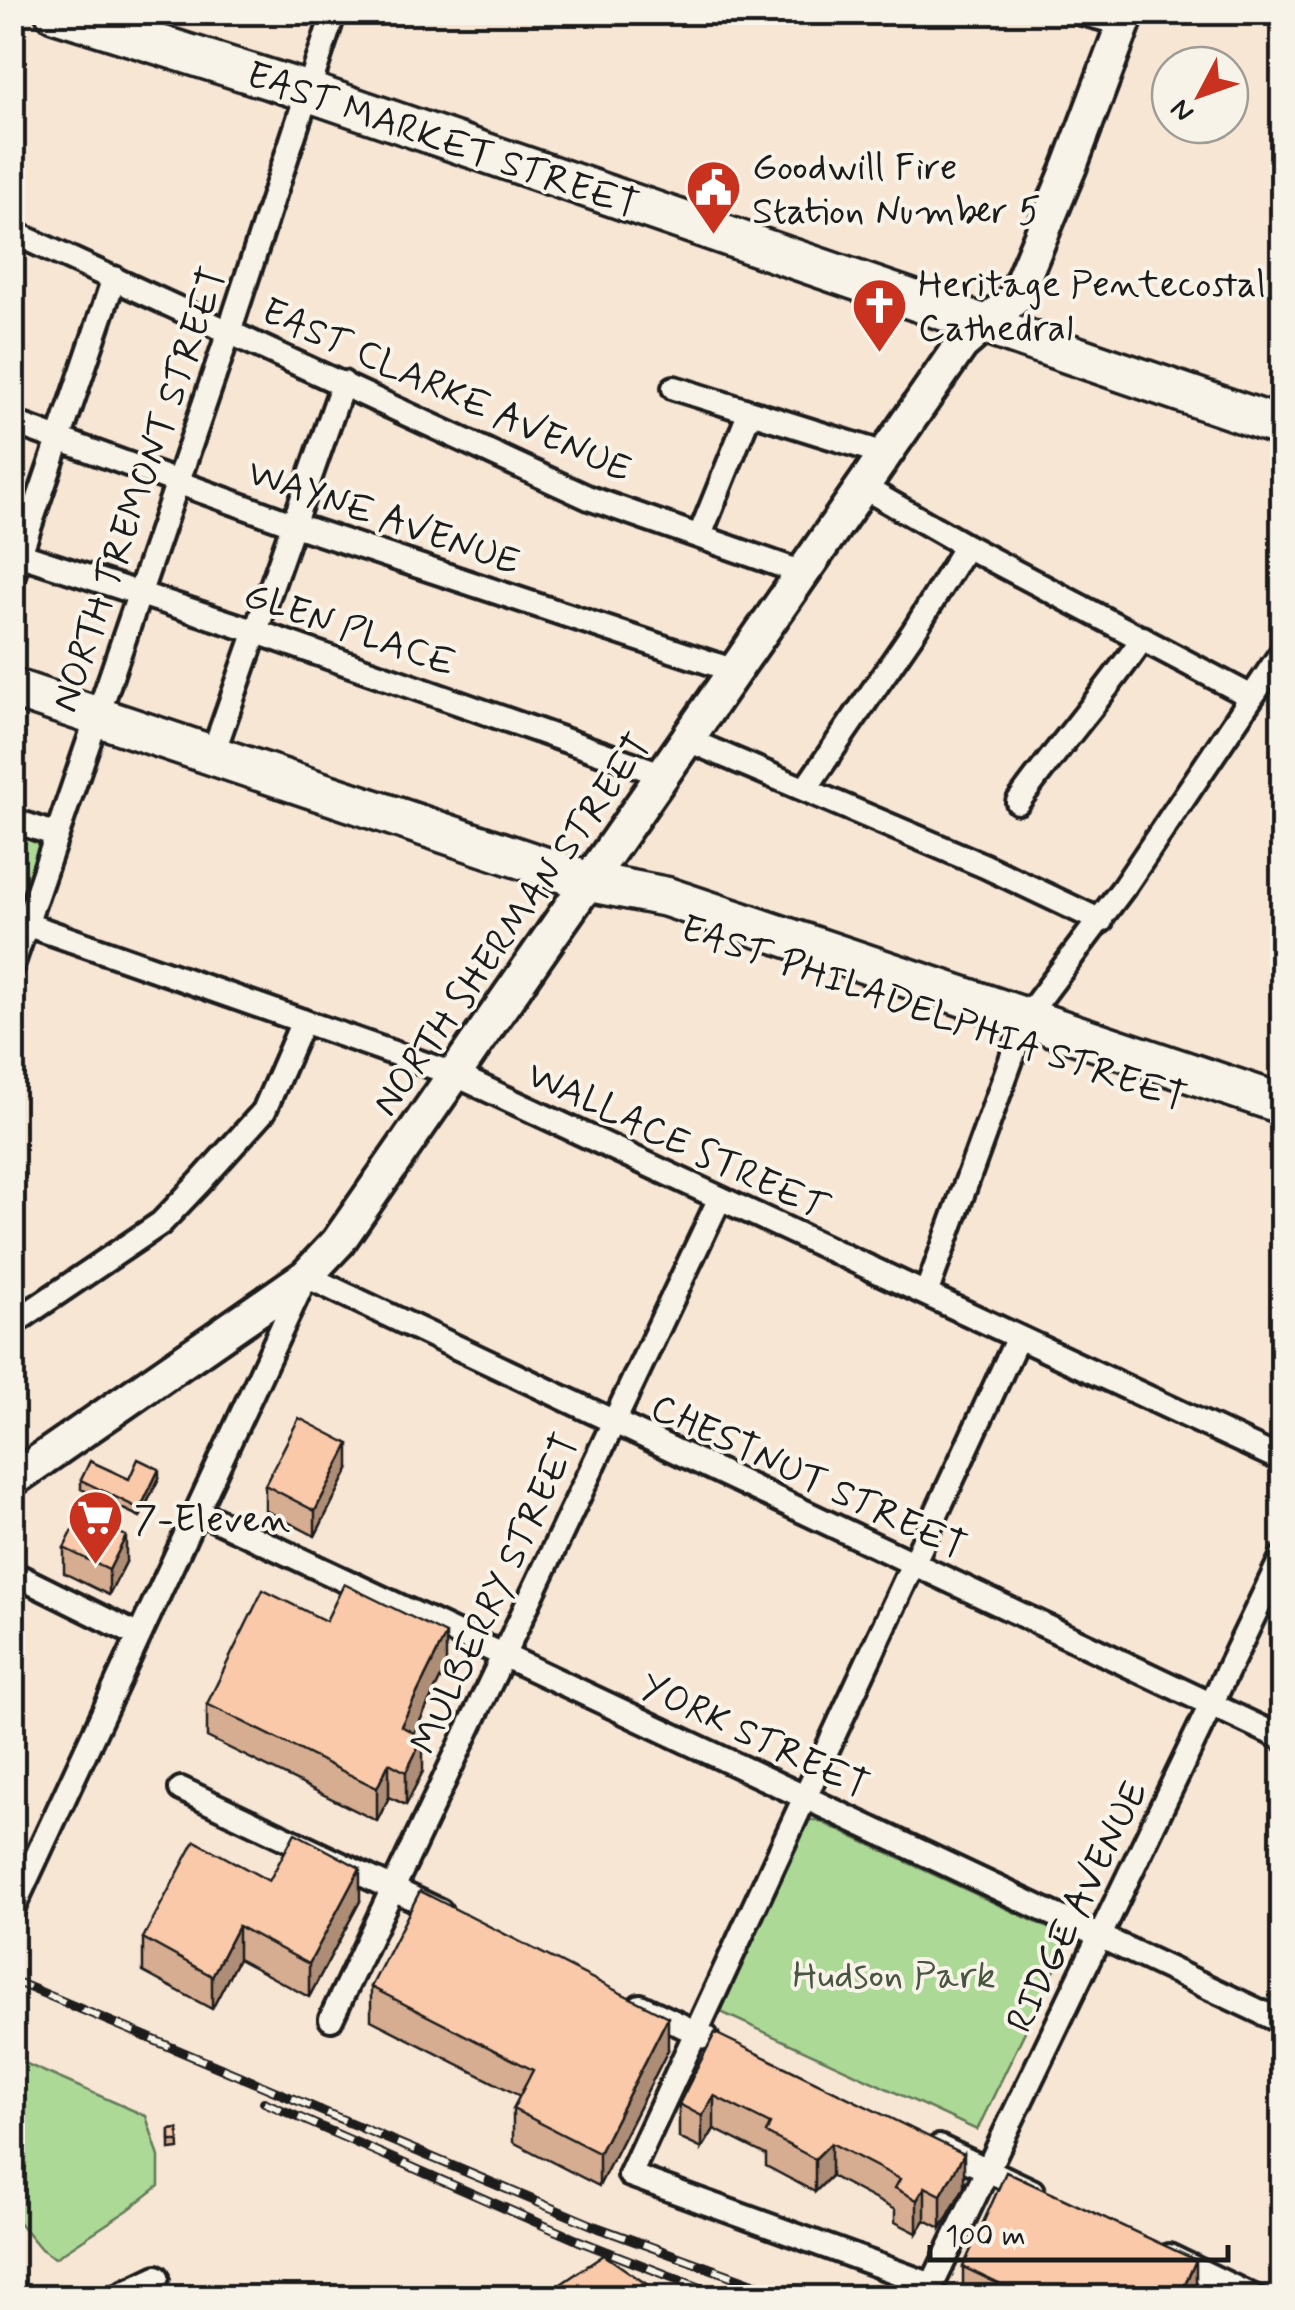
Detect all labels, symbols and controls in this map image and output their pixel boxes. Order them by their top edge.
north arrow [1150,45,1250,145]
street label: EAST MARKET STREET [240,51,645,232]
text: N [1163,91,1203,129]
place label: Goodwill Fire Station Number 5 [752,144,1041,237]
public building icon: Goodwill Fire Station Number 5 [683,158,743,237]
street label: NORTH TREMONT STREET [41,261,240,719]
place label: Heritage Pentecostal Cathedral [918,261,1266,354]
church icon: Heritage Pentecostal Cathedral [849,275,909,354]
street label: EAST CLARKE AVENUE [254,288,638,495]
street label: WAYNE AVENUE [241,449,526,588]
street label: GLEN PLACE [237,571,461,689]
street label: NORTH SHERMAN STREET [362,725,664,1126]
street label: EAST PHILADELPHIA STREET [674,905,1193,1124]
street label: WALLACE STREET [519,1051,836,1234]
street label: CHESTNUT STREET [642,1384,974,1573]
street label: MULBERRY STREET [401,1426,592,1762]
supermarket icon: 7-Eleven [65,1488,125,1567]
place label: 7-Eleven [134,1496,290,1545]
street label: YORK STREET [632,1663,876,1812]
street label: RIDGE AVENUE [996,1773,1160,2041]
park label: Hudson Park [792,1952,996,2001]
scale bar [930,2200,1228,2262]
text: 100 m [945,2217,1026,2256]

